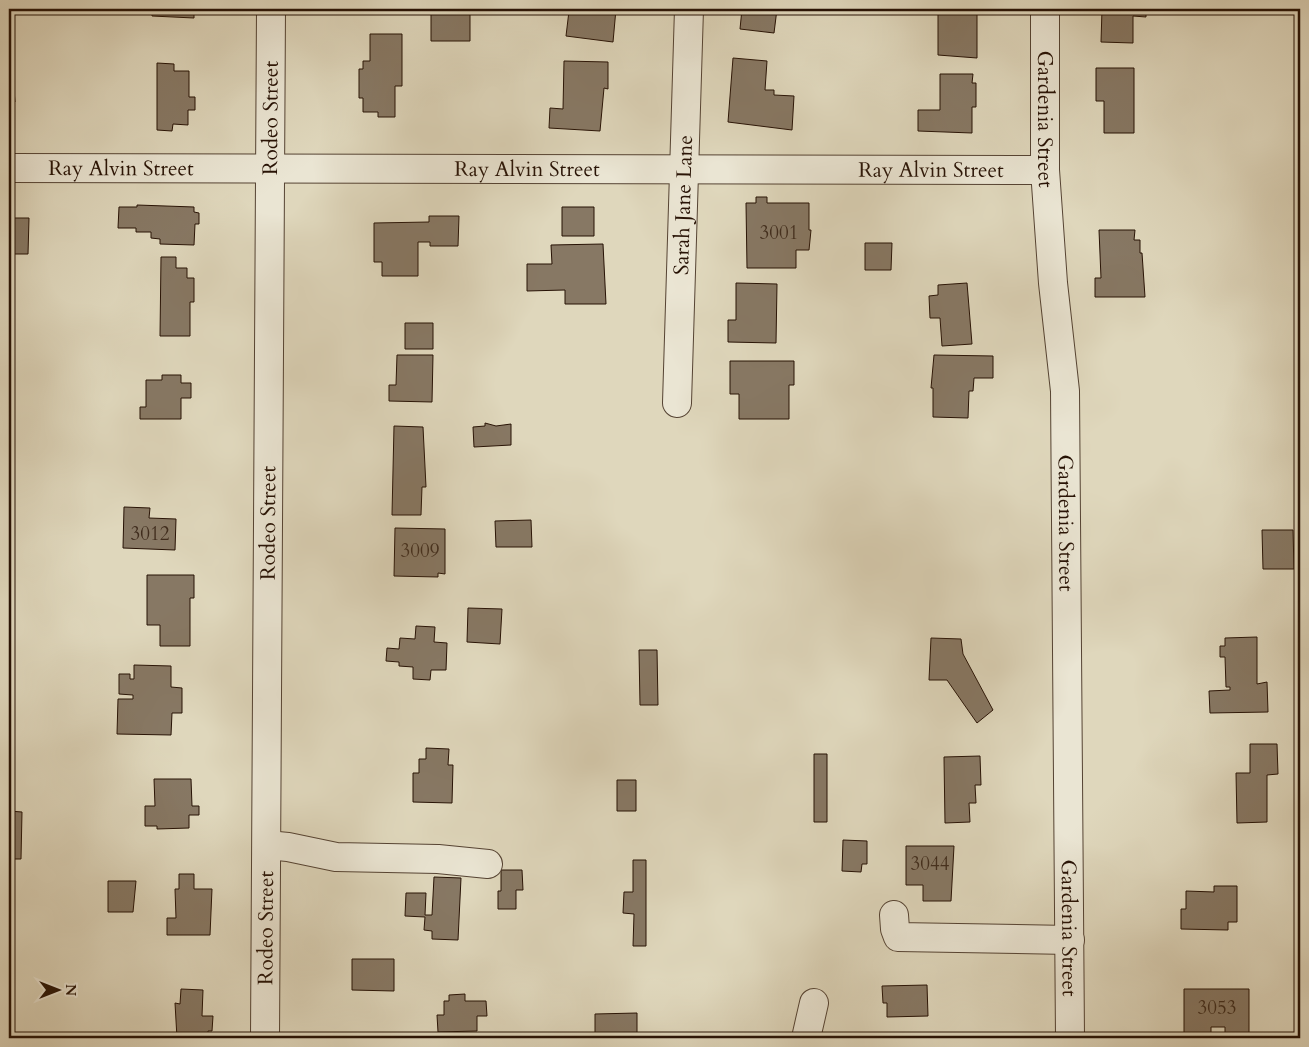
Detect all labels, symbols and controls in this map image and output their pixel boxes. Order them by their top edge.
street label: Gardenia Street [1031,50,1061,189]
street label: Rodeo Street [256,60,285,175]
street label: Sarah Jane Lane [666,135,700,276]
street label: Ray Alvin Street [48,154,194,183]
street label: Ray Alvin Street [454,154,600,184]
street label: Ray Alvin Street [858,155,1004,184]
house number: 3001 [760,220,798,246]
street label: Gardenia Street [1051,454,1081,592]
street label: Rodeo Street [253,465,283,580]
house number: 3012 [131,521,170,547]
house number: 3009 [401,538,440,564]
house number: 3044 [911,851,950,877]
street label: Gardenia Street [1054,859,1084,997]
street label: Rodeo Street [251,870,280,985]
north arrow [32,964,82,1014]
text: N [61,984,80,996]
house number: 3053 [1198,995,1236,1021]

